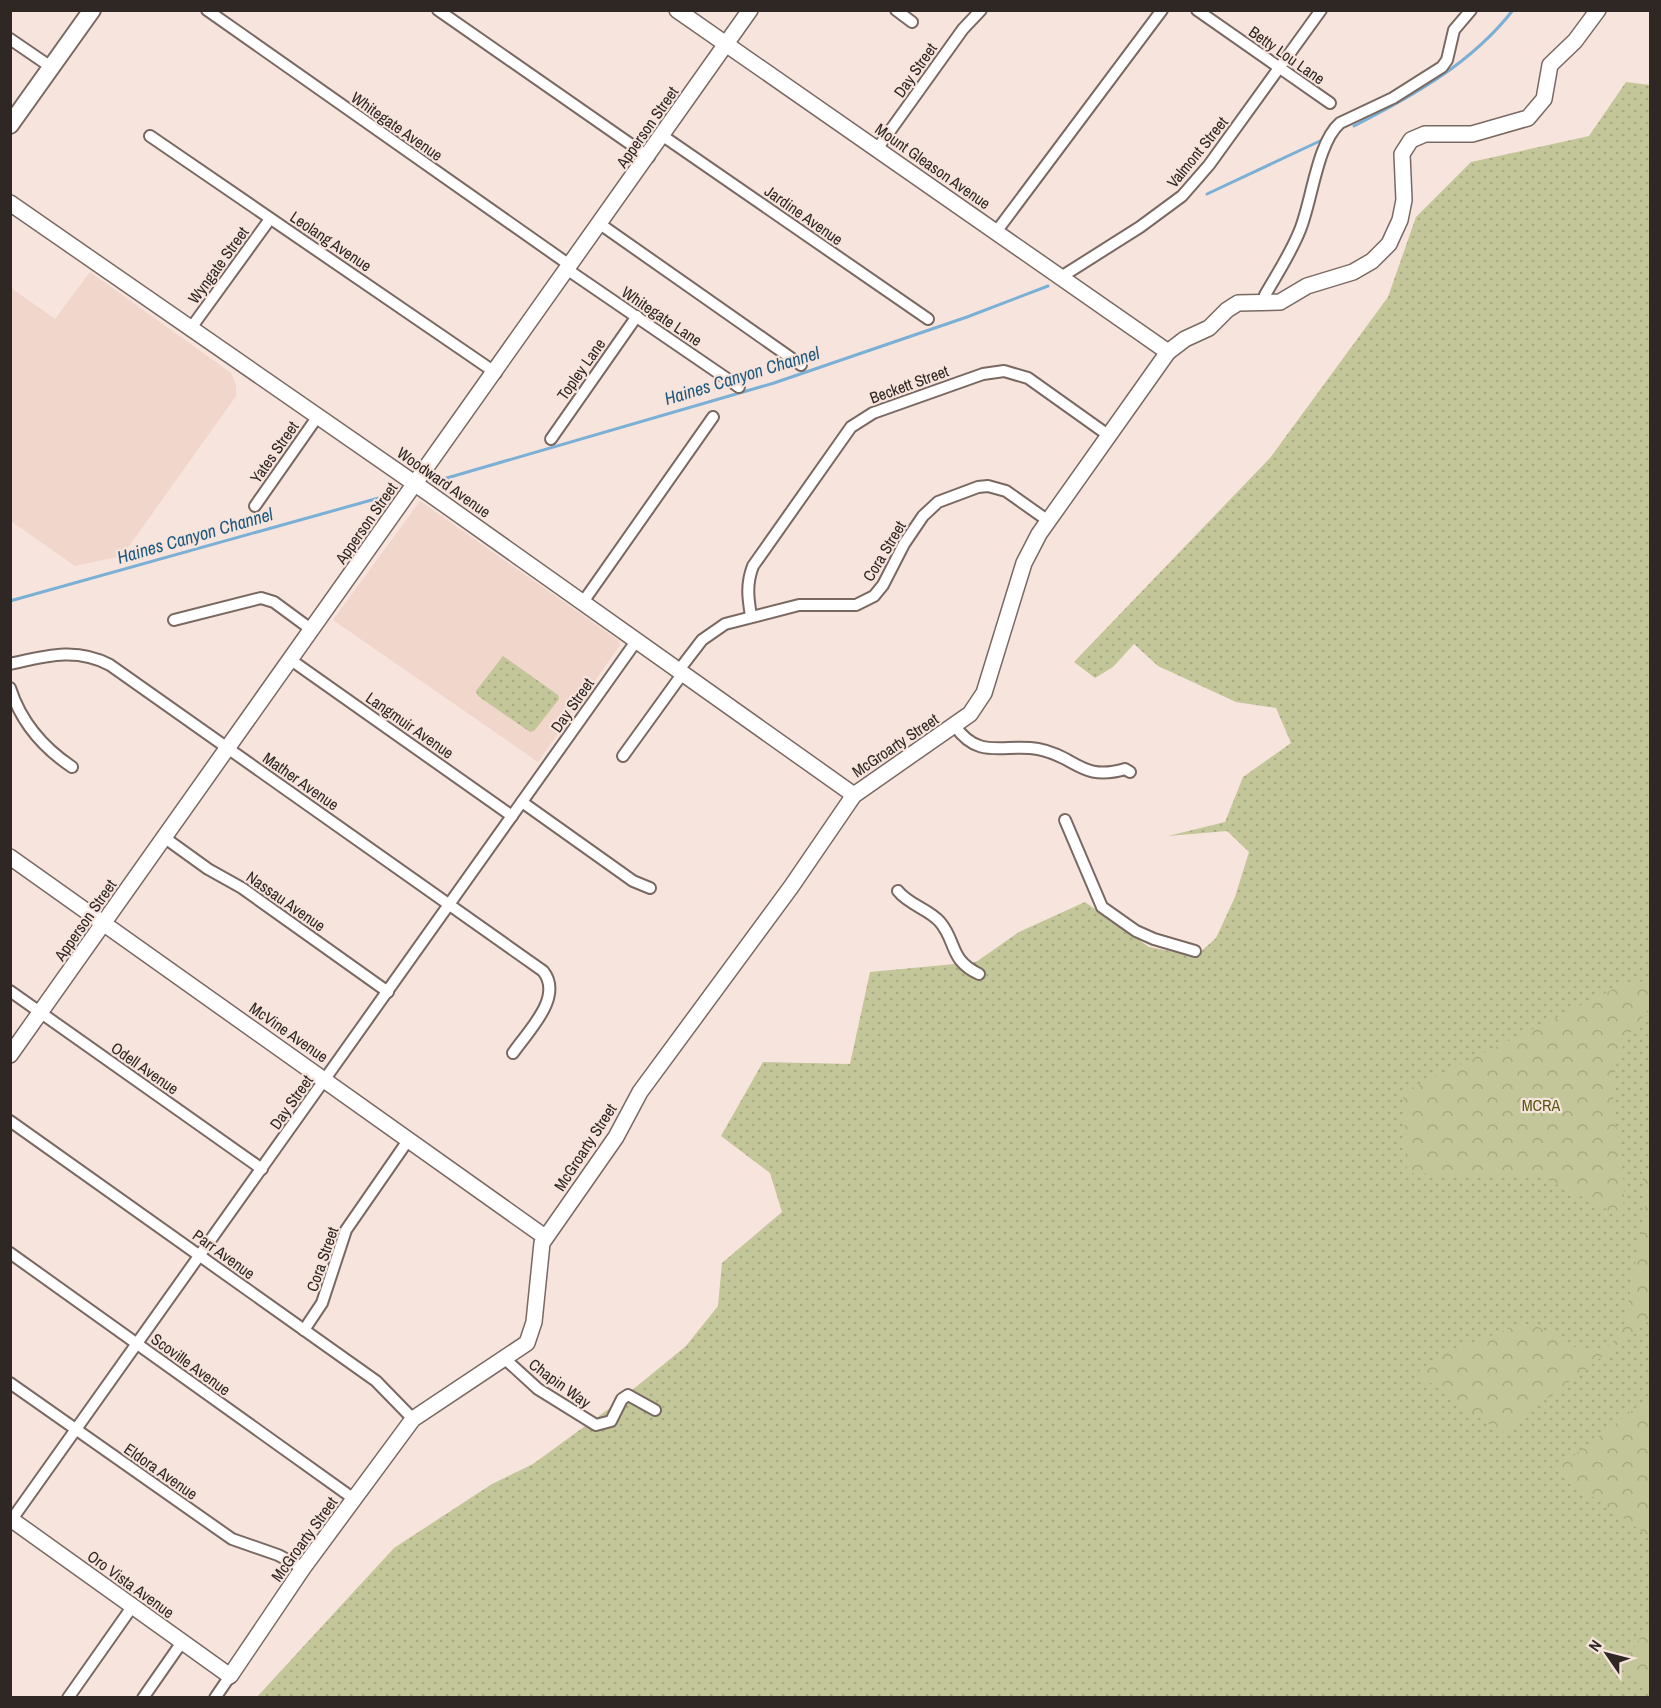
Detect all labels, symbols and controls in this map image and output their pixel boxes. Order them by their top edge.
street label: Betty Lou Lane [1245,21,1329,89]
street label: Day Street [888,38,942,102]
street label: Apperson Street [610,82,683,173]
street label: Whitegate Avenue [347,86,447,166]
street label: Valmont Street [1161,111,1233,192]
street label: Mount Gleason Avenue [871,118,995,214]
street label: Jardine Avenue [760,180,848,250]
street label: Leolang Avenue [286,206,376,276]
street label: Wyngate Street [183,222,254,308]
street label: Whitegate Lane [617,281,707,351]
street label: Topley Lane [552,334,610,404]
water label: Haines Canyon Channel [661,340,823,411]
street label: Beckett Street [867,359,952,408]
street label: Yates Street [245,416,304,487]
street label: Woodward Avenue [393,442,495,522]
street label: Apperson Street [329,478,402,569]
water label: Haines Canyon Channel [114,501,276,570]
street label: Cora Street [857,516,911,585]
street label: Day Street [545,673,599,737]
street label: Langmuir Avenue [362,687,458,763]
street label: McGroarty Street [847,708,943,782]
street label: Mather Avenue [259,747,343,815]
street label: Nassau Avenue [242,866,330,936]
street label: Apperson Street [48,875,121,966]
street label: McVine Avenue [245,997,333,1067]
street label: Odell Avenue [107,1037,183,1099]
street label: Day Street [264,1070,318,1134]
park label: MCRA [1522,1094,1561,1116]
street label: McGroarty Street [549,1099,622,1195]
street label: Cora Street [301,1223,343,1294]
street label: Parr Avenue [188,1224,260,1284]
street label: Scoville Avenue [147,1328,235,1400]
street label: Chapin Way [525,1353,596,1413]
street label: Eldora Avenue [120,1438,202,1504]
street label: McGroarty Street [266,1492,342,1586]
street label: Oro Vista Avenue [83,1545,179,1623]
north arrow [1577,1624,1637,1684]
text: N [1583,1635,1606,1656]

